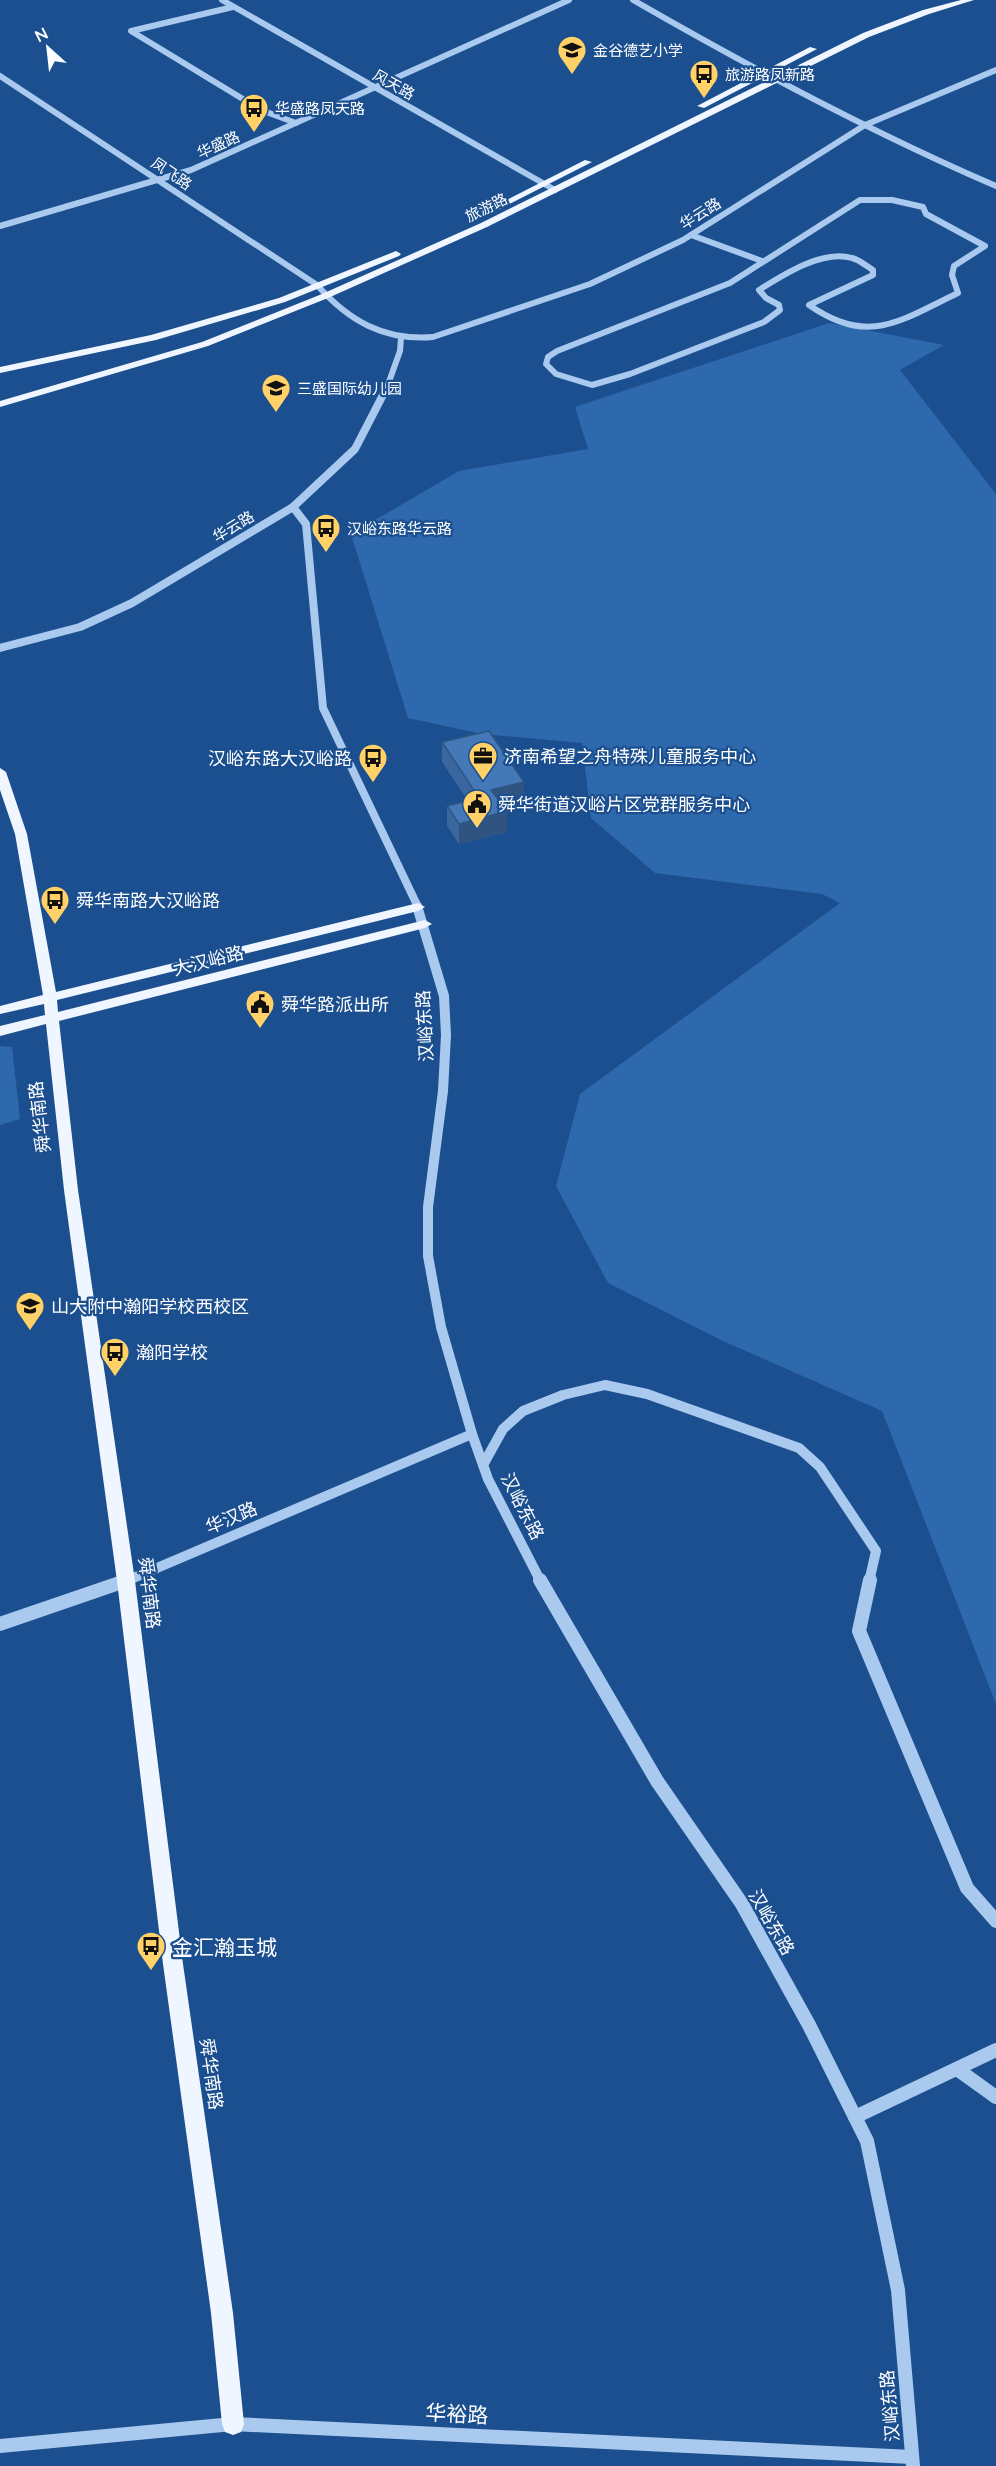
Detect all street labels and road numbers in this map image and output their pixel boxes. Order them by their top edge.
street label: 风天路 [370,65,418,103]
street label: 华盛路 [194,127,242,161]
street label: 凤飞路 [148,153,196,193]
street label: 旅游路 [462,189,510,225]
street label: 华云路 [676,193,724,233]
street label: 华云路 [209,507,257,545]
street label: 大汉峪路 [170,941,246,979]
street label: 汉峪东路 [411,989,437,1063]
street label: 舜华南路 [24,1080,54,1154]
street label: 汉峪东路 [497,1469,549,1543]
street label: 华汉路 [202,1496,260,1538]
street label: 舜华南路 [135,1556,165,1630]
street label: 汉峪东路 [744,1885,800,1959]
street label: 舜华南路 [196,2037,228,2111]
street label: 汉峪东路 [875,2369,903,2443]
street label: 华裕路 [425,2399,489,2427]

